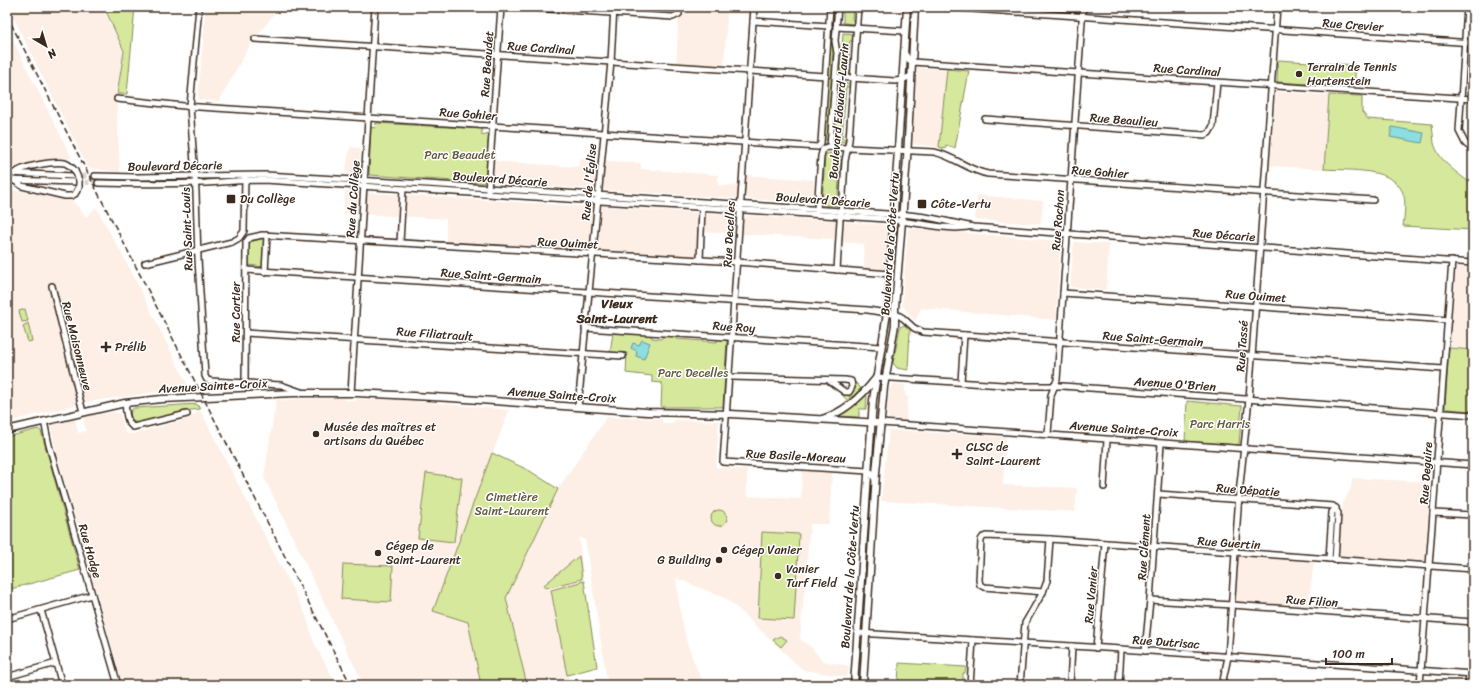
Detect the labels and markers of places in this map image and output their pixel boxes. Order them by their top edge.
place label: Terrain de Tennis Hartenstein [1307,56,1397,92]
marker: Terrain de Tennis Hartenstein [1294,69,1304,79]
place label: Du Collège [240,188,295,210]
marker: Du Collège [225,193,237,205]
place label: Côte-Vertu [931,193,992,215]
marker: Côte-Vertu [916,198,928,210]
place label: Prélib [115,336,147,358]
marker: Prélib [100,341,112,353]
place label: Musée des maîtres et artisans du Québec [324,416,436,452]
marker: Musée des maîtres et artisans du Québec [311,429,321,439]
place label: CLSC de Saint-Laurent [966,436,1041,472]
marker: CLSC de Saint-Laurent [951,448,963,460]
place label: Cégep de Saint-Laurent [386,535,461,571]
place label: Cégep Vanier [732,539,802,561]
marker: Cégep Vanier [719,545,729,555]
marker: Cégep de Saint-Laurent [373,548,383,558]
place label: G Building [657,549,711,571]
marker: G Building [714,555,724,565]
place label: Vanier Turf Field [786,558,838,594]
marker: Vanier Turf Field [773,571,783,581]

